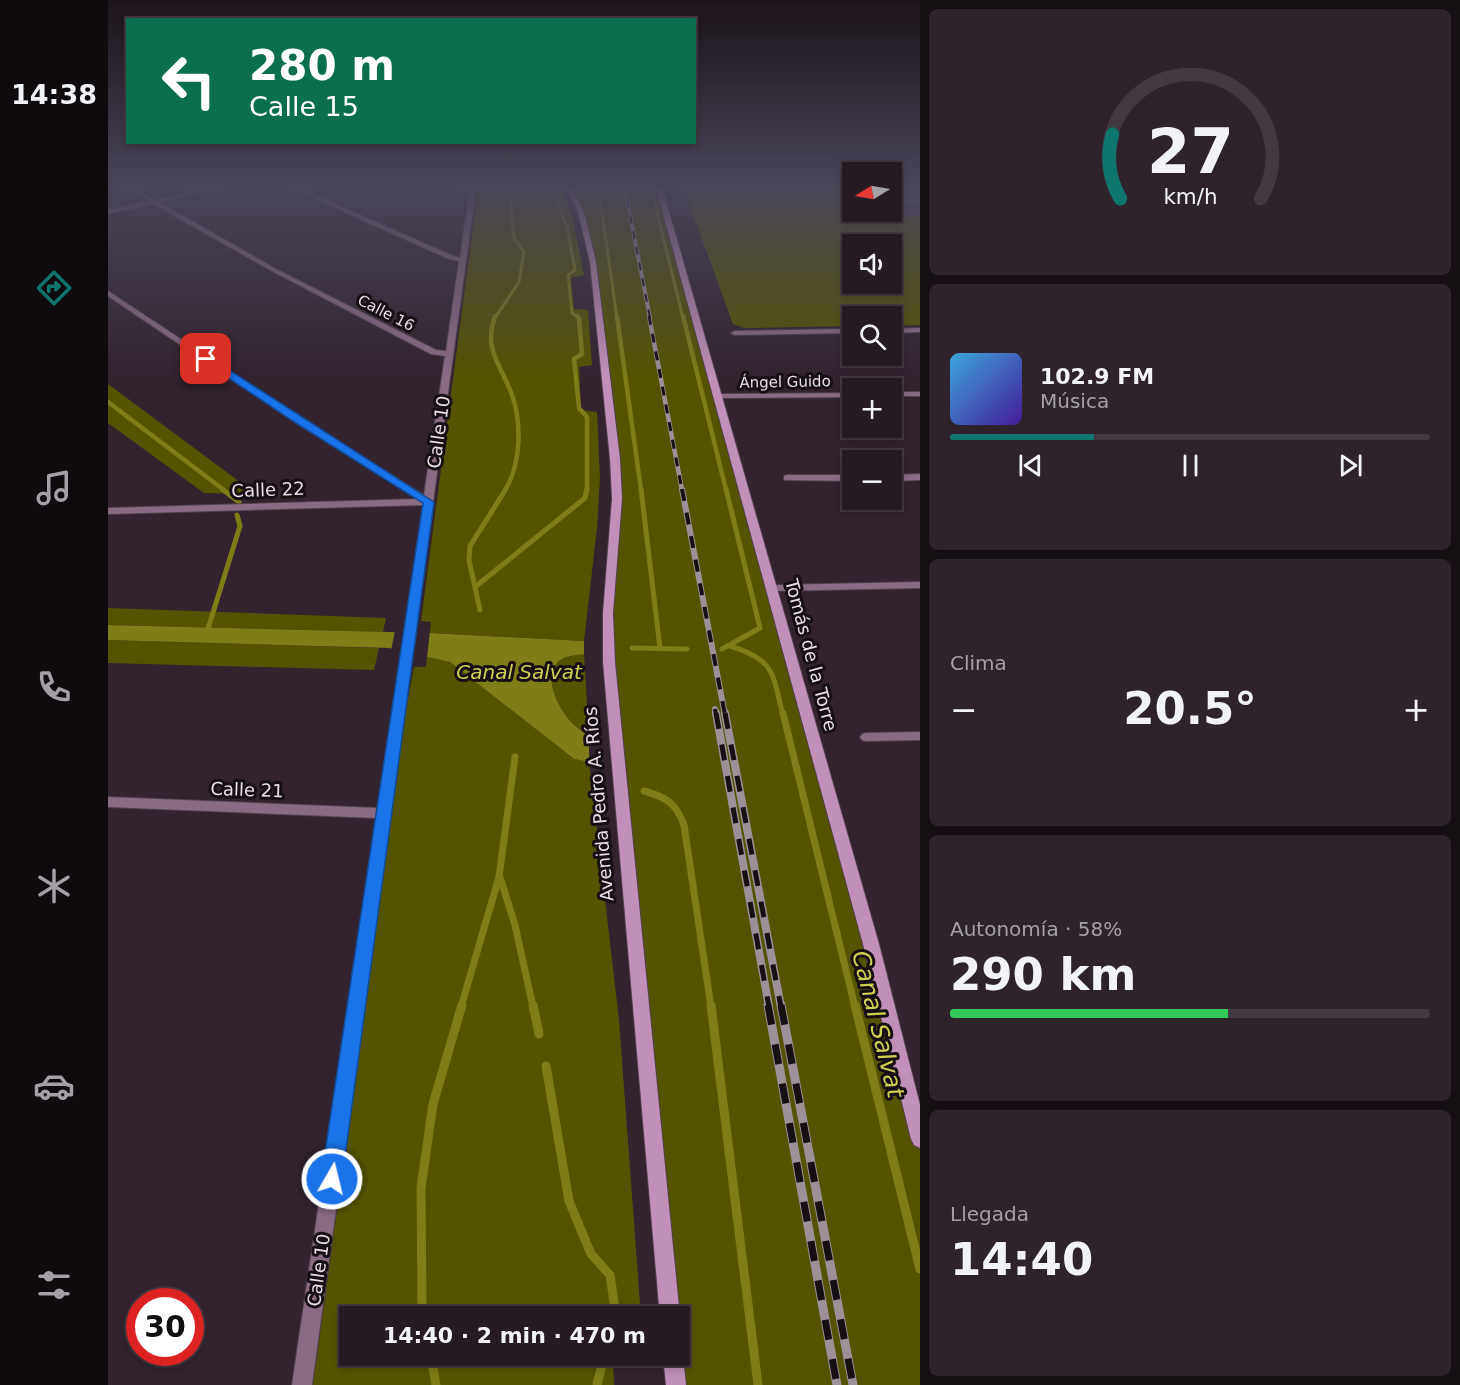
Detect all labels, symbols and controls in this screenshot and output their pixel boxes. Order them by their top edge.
text: 280 m [249,41,395,90]
icon: left [150,42,228,120]
text: 14:38 [11,79,97,110]
text: Calle 15 [249,91,359,122]
text: 27 [1147,115,1233,188]
north arrow [842,162,902,222]
map controls [842,162,902,510]
text: km/h [1163,184,1217,209]
button: sound [842,234,902,294]
icon: directions [33,267,75,309]
street label: Calle 16 [355,291,417,335]
button: search [842,306,902,366]
pin [180,333,231,384]
icon: arrive [189,342,222,375]
text: 102.9 FM [1040,364,1154,389]
street label: Ángel Guido [739,371,831,392]
button: + [842,378,902,438]
text: Música [1040,389,1109,413]
street label: Calle 10 [423,394,454,470]
icon: previous [1014,449,1047,482]
icon: pause [1174,449,1207,482]
icon: next [1334,449,1367,482]
button: − [842,450,902,510]
icon: music [33,467,75,509]
street label: Calle 22 [231,478,305,501]
street label: Tomás de la Torre [781,576,842,733]
text: Clima [950,651,1007,675]
water label: Canal Salvat [456,660,583,684]
icon: phone [33,666,75,708]
text: 20.5° [1123,682,1257,735]
text: − [950,690,978,729]
text: + [1402,690,1430,729]
street label: Avenida Pedro A. Ríos [580,706,617,902]
street label: Calle 21 [210,778,284,801]
icon: climate [33,865,75,907]
text: Autonomía · 58% [950,917,1122,941]
water label: Canal Salvat [846,948,910,1102]
text: 290 km [950,948,1136,1001]
icon: car [33,1065,75,1107]
position arrow [300,1147,364,1211]
text: Llegada [950,1202,1029,1226]
street label: Calle 10 [303,1232,334,1308]
text: 14:40 [950,1233,1093,1286]
icon: filters [33,1264,75,1306]
speed limit sign: 30 [126,1288,204,1366]
text: 14:40 · 2 min · 470 m [383,1323,646,1348]

